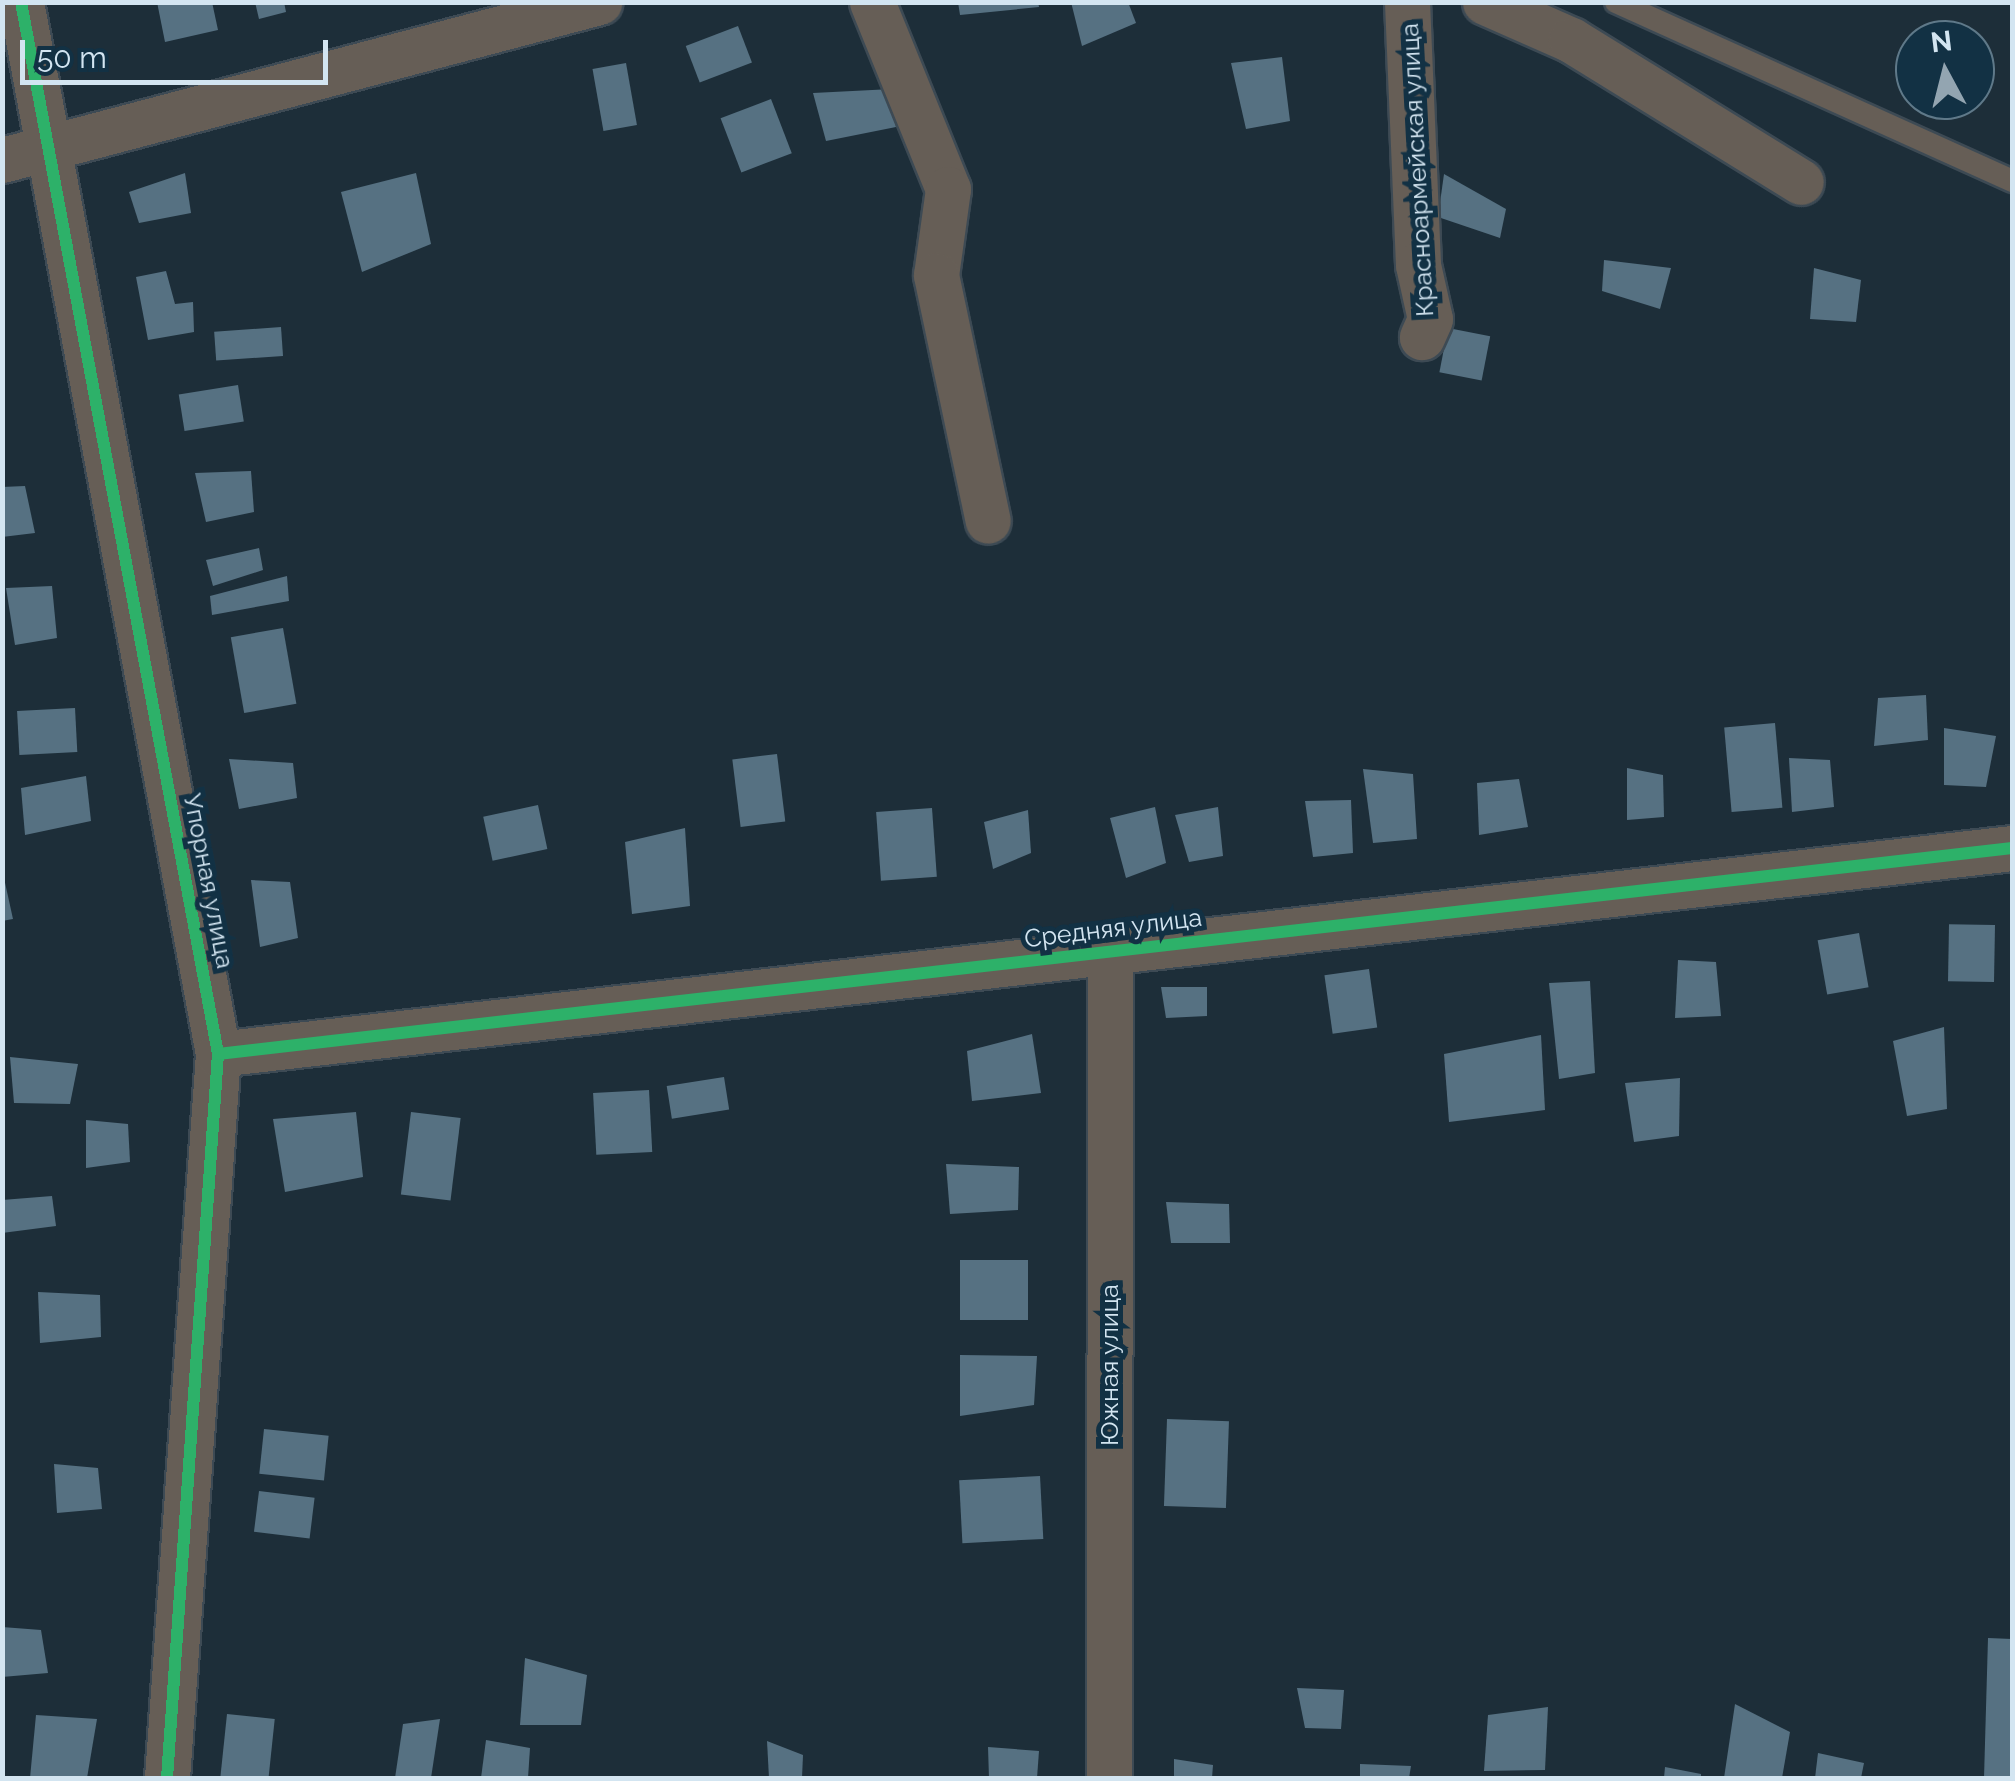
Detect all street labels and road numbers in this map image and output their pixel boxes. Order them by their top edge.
street label: Красноармейская улица [1394,22,1440,318]
street label: Упорная улица [177,791,241,971]
street label: Средняя улица [1022,902,1204,954]
street label: Южная улица [1094,1284,1124,1446]

